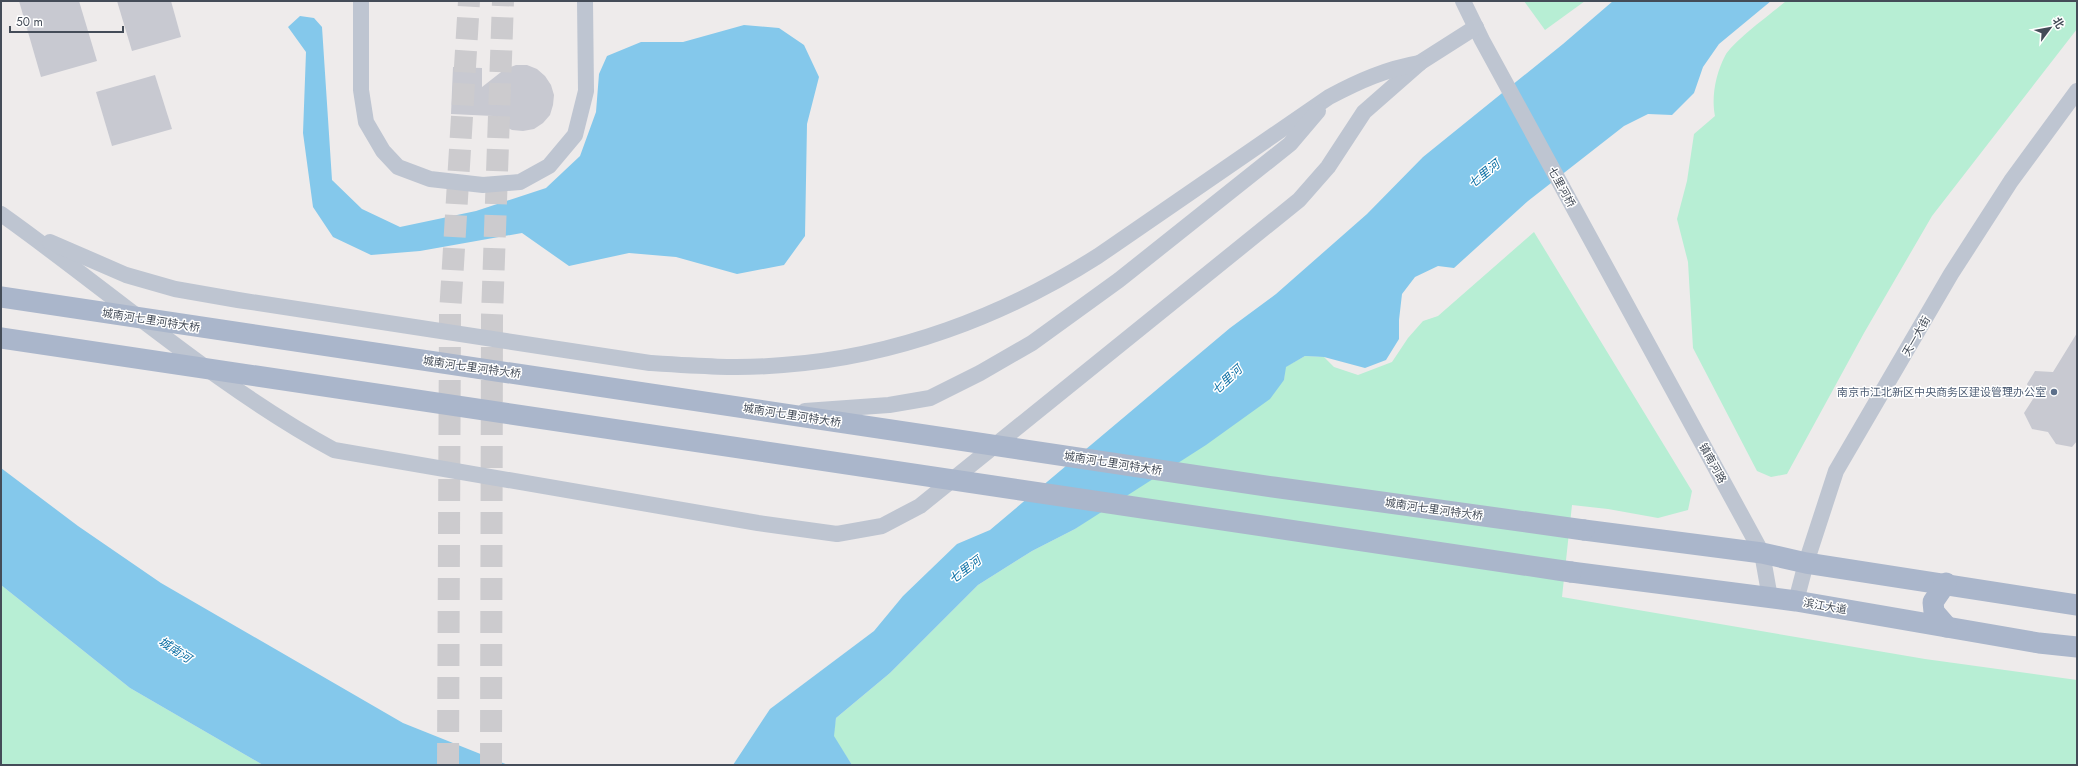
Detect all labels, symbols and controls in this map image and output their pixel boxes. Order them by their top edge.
scale bar [10,8,123,34]
north arrow [2030,8,2070,48]
text: 50 m [16,13,43,31]
text: 北 [2049,14,2068,32]
water label: 七里河 [1464,154,1505,192]
street label: 七里河桥 [1544,164,1580,210]
street label: 城南河七里河特大桥 [101,304,201,336]
street label: 天一大街 [1898,313,1934,359]
street label: 城南河七里河特大桥 [422,352,522,382]
water label: 七里河 [1208,360,1248,399]
place label: 南京市江北新区中央商务区建设管理办公室 [1837,384,2046,400]
marker: 南京市江北新区中央商务区建设管理办公室 [2049,387,2059,397]
street label: 城南河七里河特大桥 [742,399,842,431]
street label: 镇南河路 [1695,440,1731,486]
street label: 城南河七里河特大桥 [1063,447,1163,479]
street label: 城南河七里河特大桥 [1384,494,1484,524]
water label: 七里河 [945,551,986,588]
street label: 滨江大道 [1802,594,1848,618]
water label: 城南河 [155,633,197,668]

